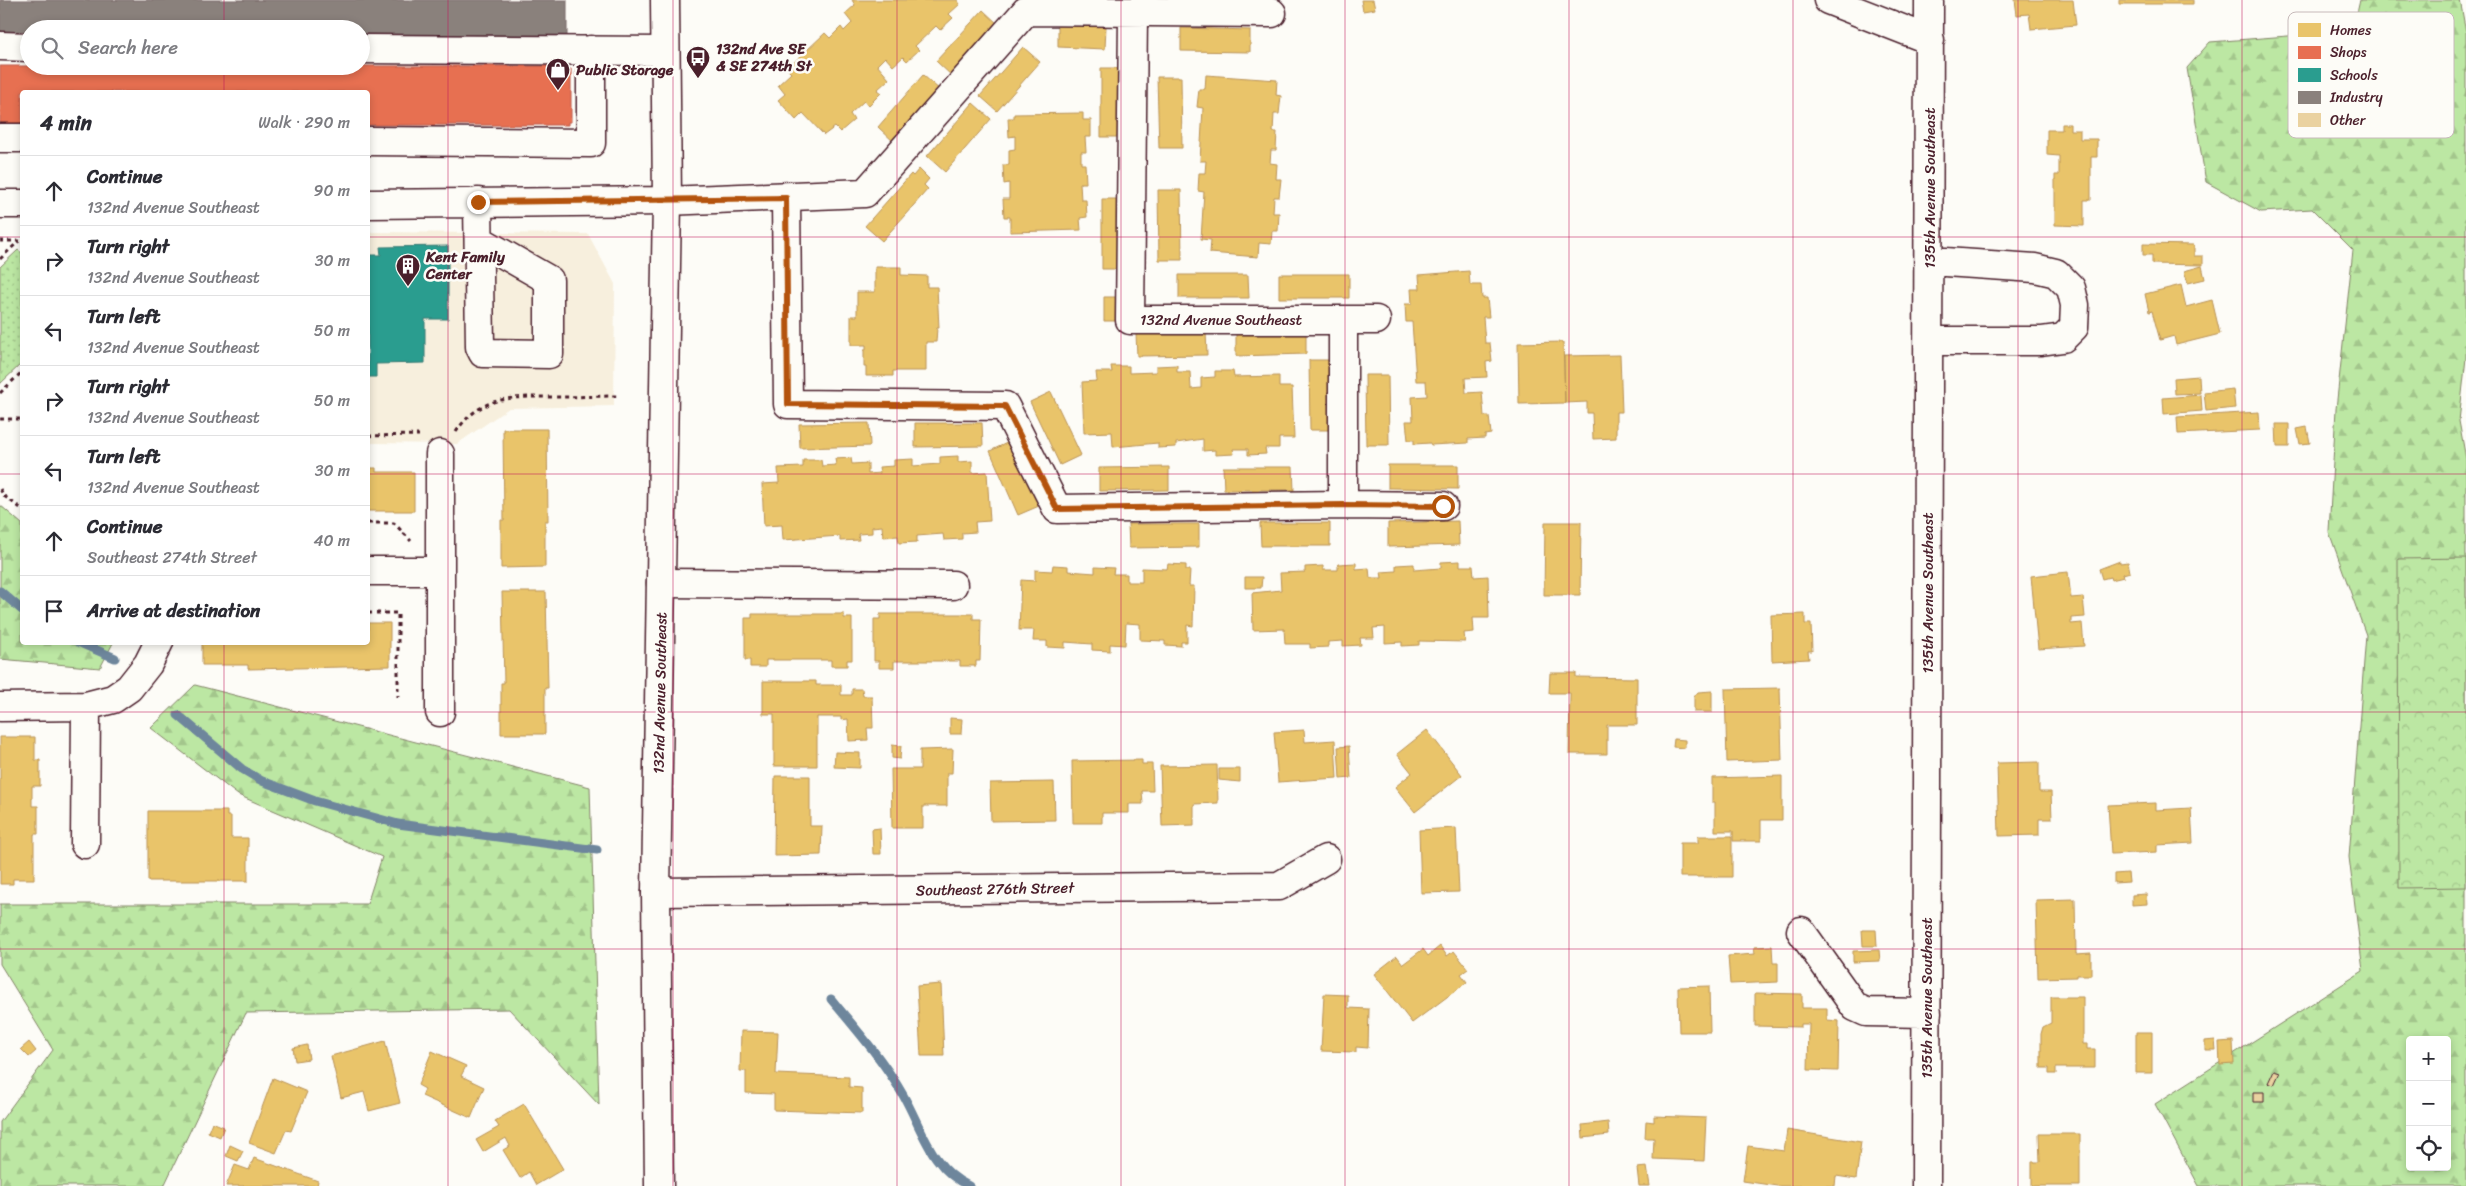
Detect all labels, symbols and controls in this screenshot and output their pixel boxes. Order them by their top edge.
legend [2288,12,2454,138]
text: Homes [2330,18,2372,43]
search box [20,20,370,75]
text: Search here [78,31,178,64]
icon: search [38,34,66,62]
place label: 132nd Ave SE & SE 274th St [716,36,812,79]
text: Shops [2330,40,2367,65]
bus stop icon: 132nd Ave SE & SE 274th St [685,45,711,79]
shop icon: Public Storage [545,57,571,91]
place label: Public Storage [576,57,674,83]
text: Schools [2330,63,2378,88]
text: Industry [2329,85,2384,110]
text: 4 min [40,104,92,142]
street label: 135th Avenue Southeast [1917,107,1943,268]
text: Walk · 290 m [258,108,350,137]
text: Other [2330,108,2367,133]
text: Continue [87,160,163,193]
text: 90 m [314,176,350,205]
icon: ahead [40,177,68,205]
route end [467,191,490,214]
text: 132nd Avenue Southeast [87,193,260,222]
text: Turn right [87,230,169,263]
place label: Kent Family Center [425,244,506,287]
text: 30 m [315,246,350,275]
icon: right [40,247,68,275]
building icon: Kent Family Center [395,253,421,287]
text: 132nd Avenue Southeast [87,263,260,292]
text: Turn left [87,300,160,333]
street label: 132nd Avenue Southeast [1140,307,1302,333]
text: 50 m [314,316,350,345]
icon: left [40,317,68,345]
text: 132nd Avenue Southeast [87,333,260,362]
text: Turn right [87,370,169,403]
text: 50 m [314,386,350,415]
icon: right [40,387,68,415]
text: 132nd Avenue Southeast [87,403,260,432]
text: Turn left [87,440,160,473]
text: 30 m [315,456,350,485]
icon: left [40,457,68,485]
text: 132nd Avenue Southeast [87,473,260,502]
route start [1432,495,1455,518]
text: Continue [87,510,163,543]
street label: 135th Avenue Southeast [1915,512,1941,673]
text: 40 m [313,526,350,555]
icon: ahead [40,527,68,555]
text: Southeast 274th Street [87,543,257,572]
text: Arrive at destination [87,594,260,627]
icon: arrive [40,597,68,625]
street label: 132nd Avenue Southeast [646,611,674,774]
street label: Southeast 276th Street [916,875,1075,903]
street label: 135th Avenue Southeast [1914,917,1940,1078]
map controls [2406,1036,2451,1171]
button: + [2406,1036,2451,1081]
button: − [2406,1081,2451,1126]
button: locate [2406,1126,2451,1171]

